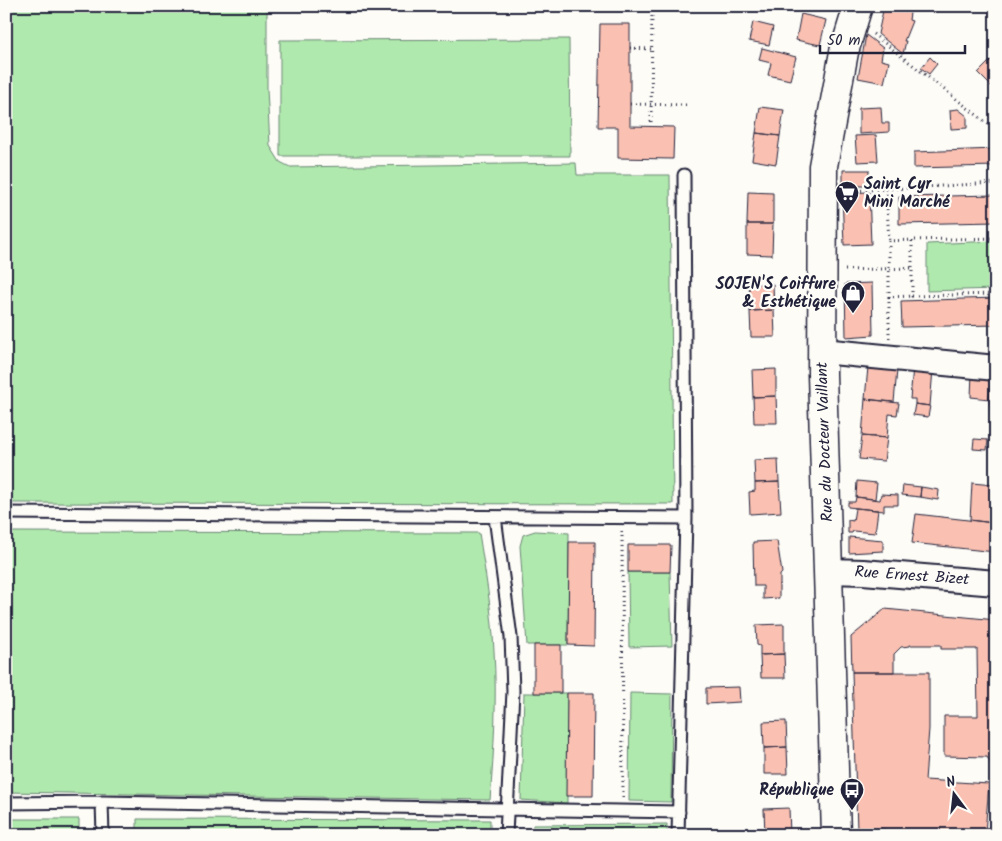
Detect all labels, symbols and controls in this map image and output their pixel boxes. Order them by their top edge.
scale bar [820,22,964,54]
text: 50 m [827,29,861,53]
place label: Saint Cyr Mini Marché [864,172,950,215]
supermarket icon: Saint Cyr Mini Marché [834,180,860,214]
place label: SOJEN'S Coiffure & Esthétique [715,272,836,315]
shop icon: SOJEN'S Coiffure & Esthétique [840,280,866,314]
street label: Rue du Docteur Vaillant [810,361,840,522]
street label: Rue Ernest Bizet [854,560,971,593]
north arrow [930,768,980,818]
text: N [944,771,958,794]
bus stop icon: République [839,777,865,811]
place label: République [759,778,834,803]

